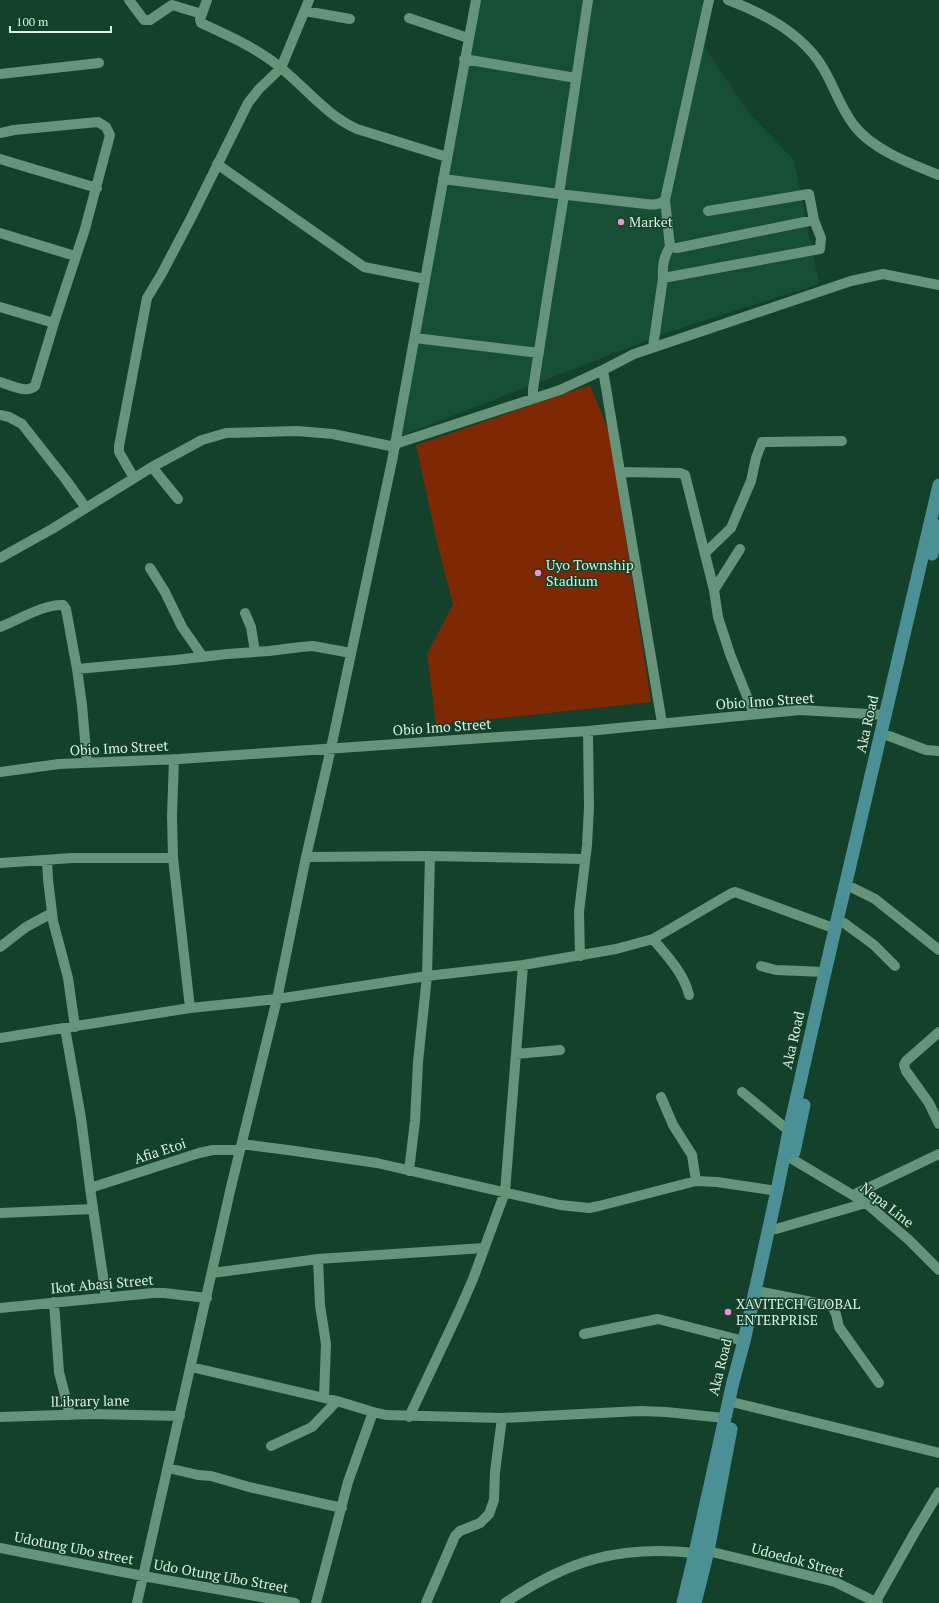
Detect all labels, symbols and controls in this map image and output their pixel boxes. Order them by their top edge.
scale bar [10,8,111,34]
text: 100 m [16,14,49,29]
place label: Market [629,212,674,231]
marker: Market [616,217,626,227]
place label: Uyo Township Stadium [546,555,634,590]
marker: Uyo Township Stadium [533,568,543,578]
street label: Obio Imo Street [715,688,816,713]
street label: Aka Road [851,693,882,755]
street label: Obio Imo Street [392,714,493,739]
street label: Obio Imo Street [69,735,170,760]
street label: Aka Road [777,1009,808,1071]
street label: Afia Etoi [131,1133,188,1168]
street label: Nepa Line [857,1178,918,1231]
street label: Ikot Abasi Street [50,1269,155,1297]
place label: XAVITECH GLOBAL ENTERPRISE [736,1294,861,1329]
marker: XAVITECH GLOBAL ENTERPRISE [723,1307,733,1317]
street label: Aka Road [703,1336,736,1398]
street label: lLibrary lane [50,1390,130,1411]
street label: Udotung Ubo street [13,1527,136,1569]
street label: Udoedok Street [750,1538,847,1581]
street label: Udo Otung Ubo Street [152,1554,291,1597]

